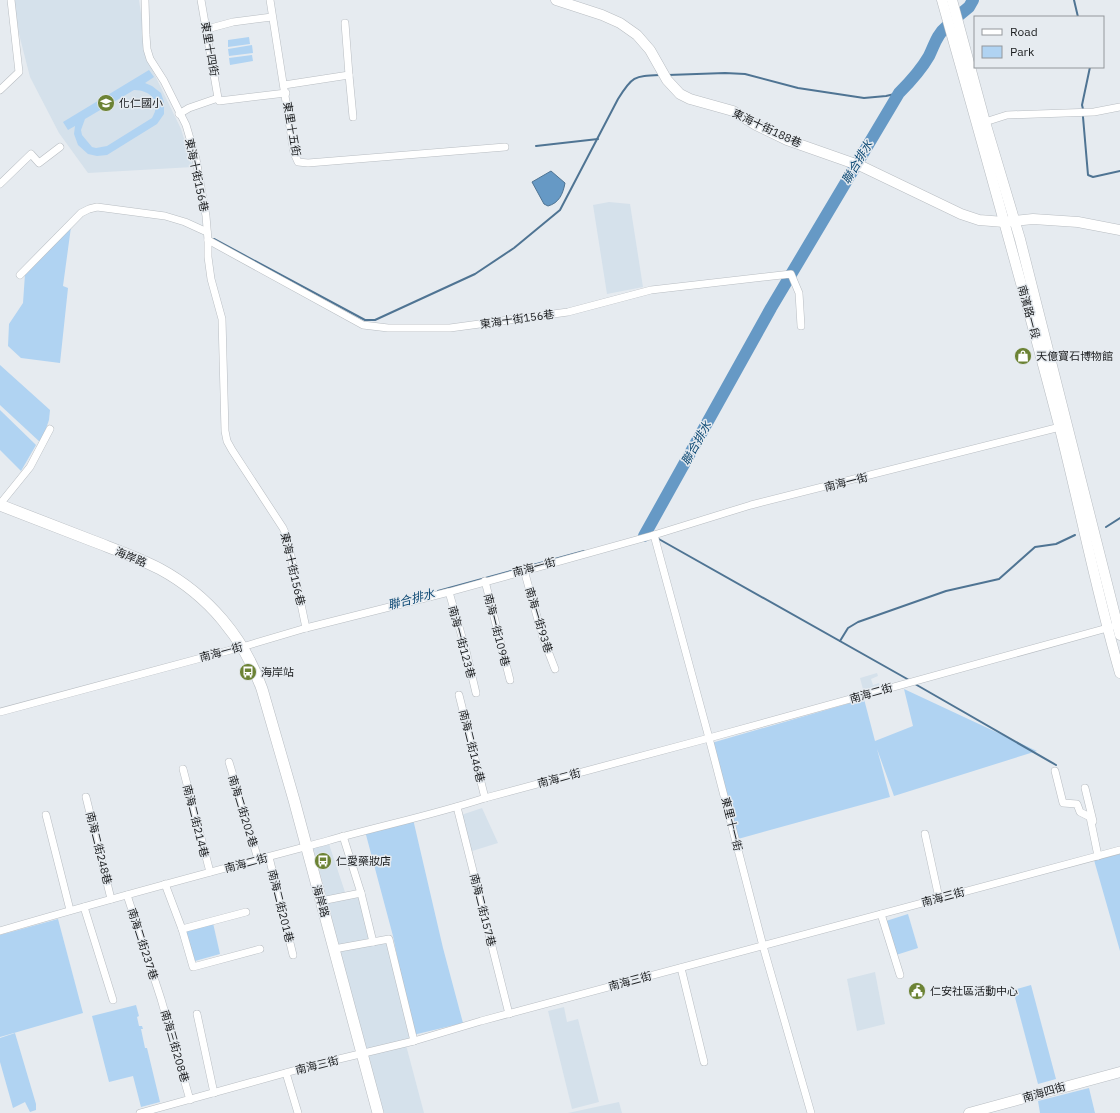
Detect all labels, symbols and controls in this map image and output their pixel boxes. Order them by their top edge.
legend [974,16,1104,68]
street label: 東里十四街 [198,21,222,77]
text: Road [1010,24,1038,39]
text: Park [1010,44,1035,59]
school or university icon: 化仁國小 [96,93,116,113]
place label: 化仁國小 [119,96,163,110]
street label: 東里十五街 [280,101,304,157]
street label: 東海十街188巷 [730,106,804,150]
street label: 東海十街156巷 [182,137,212,213]
water label: 聯合排水 [838,137,876,186]
street label: 南濱路一段 [1015,284,1043,340]
street label: 東海十街156巷 [479,307,555,331]
shop icon: 天億寶石博物館 [1013,346,1033,366]
place label: 天億寶石博物館 [1036,349,1113,363]
water label: 聯合排水 [678,418,715,468]
street label: 南海一街 [823,470,869,494]
street label: 東海十街156巷 [278,531,308,607]
street label: 海岸路 [113,544,149,570]
street label: 南海一街 [511,555,557,579]
water label: 聯合排水 [386,585,437,612]
street label: 南海一街93巷 [522,585,556,655]
street label: 南海一街109巷 [481,592,513,668]
street label: 南海一街123巷 [446,604,478,680]
street label: 南海一街 [198,640,244,664]
bus stop icon: 海岸站 [238,662,258,682]
place label: 海岸站 [261,665,294,679]
street label: 南海二街 [848,680,894,706]
street label: 南海二街146巷 [456,708,488,784]
street label: 南海二街 [536,766,582,790]
street label: 南海二街202巷 [225,773,261,849]
street label: 南海二街214巷 [180,783,212,859]
street label: 東里十一街 [719,796,745,852]
street label: 南海二街248巷 [83,810,115,886]
street label: 南海二街 [223,851,269,875]
bus stop icon: 仁愛藥妝店 [313,851,333,871]
place label: 仁愛藥妝店 [336,854,391,868]
street label: 南海二街201巷 [265,868,297,944]
street label: 南海二街157巷 [467,872,499,948]
street label: 海岸路 [310,883,332,919]
street label: 南海三街 [920,885,966,909]
street label: 南海二街237巷 [125,906,161,982]
street label: 南海三街 [607,969,653,993]
public building icon: 仁安社區活動中心 [907,981,927,1001]
place label: 仁安社區活動中心 [930,984,1018,998]
street label: 南海三街208巷 [158,1008,192,1084]
street label: 南海三街 [294,1053,340,1077]
street label: 南海四街 [1021,1079,1067,1105]

